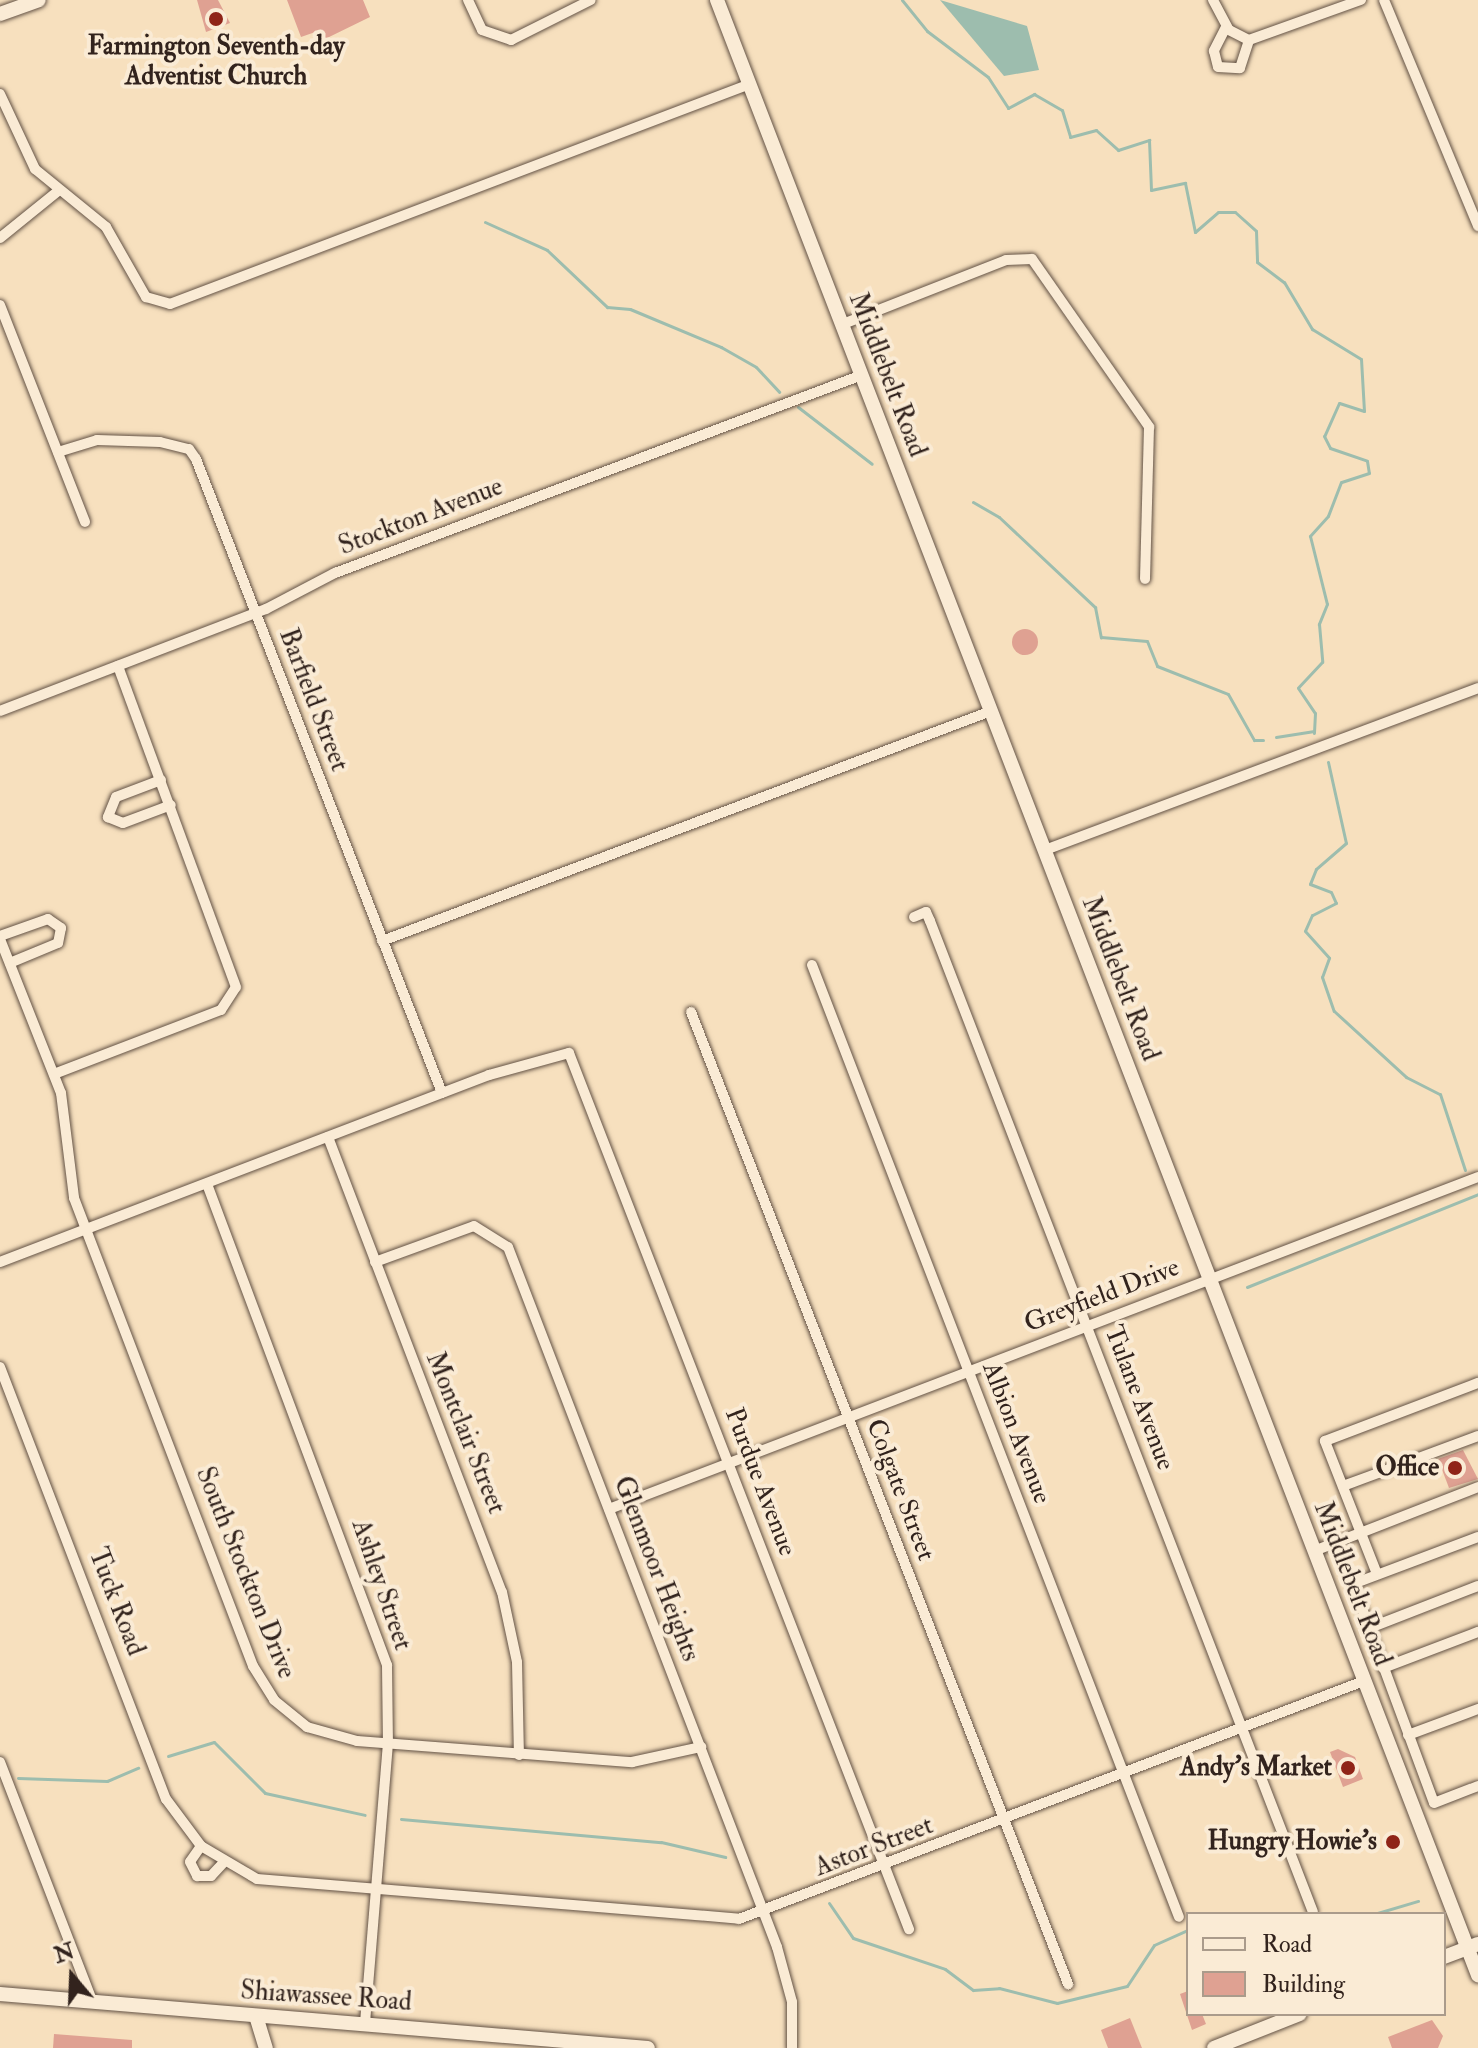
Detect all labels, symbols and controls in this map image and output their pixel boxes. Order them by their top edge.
marker: Farmington Seventh-day Adventist Church [207,10,225,28]
place label: Farmington Seventh-day Adventist Church [87,31,345,92]
street label: Middlebelt Road [841,289,933,461]
street label: Stockton Avenue [335,471,507,563]
street label: Barfield Street [272,624,354,776]
street label: Middlebelt Road [1074,893,1166,1065]
street label: Greyfield Drive [1020,1252,1184,1340]
street label: Tulane Avenue [1097,1321,1181,1475]
street label: Montclair Street [418,1348,512,1518]
street label: Albion Avenue [975,1358,1057,1508]
street label: Purdue Avenue [717,1404,803,1560]
street label: Colgate Street [859,1415,941,1565]
place label: Office [1376,1452,1439,1484]
marker: Office [1446,1459,1464,1477]
street label: South Stockton Drive [188,1463,302,1683]
street label: Glenmoor Heights [606,1472,706,1666]
street label: Middlebelt Road [1306,1498,1398,1670]
street label: Ashley Street [344,1516,418,1654]
street label: Tuck Road [81,1544,151,1660]
place label: Andy's Market [1180,1752,1332,1784]
marker: Andy's Market [1339,1759,1357,1777]
street label: Astor Street [810,1810,938,1884]
place label: Hungry Howie's [1208,1826,1377,1858]
marker: Hungry Howie's [1384,1833,1402,1851]
legend [1186,1912,1446,2016]
text: Road [1262,1929,1312,1960]
north arrow [32,1936,112,2016]
text: N [50,1937,78,1970]
text: Building [1262,1969,1345,2000]
street label: Shiawassee Road [239,1975,413,2019]

